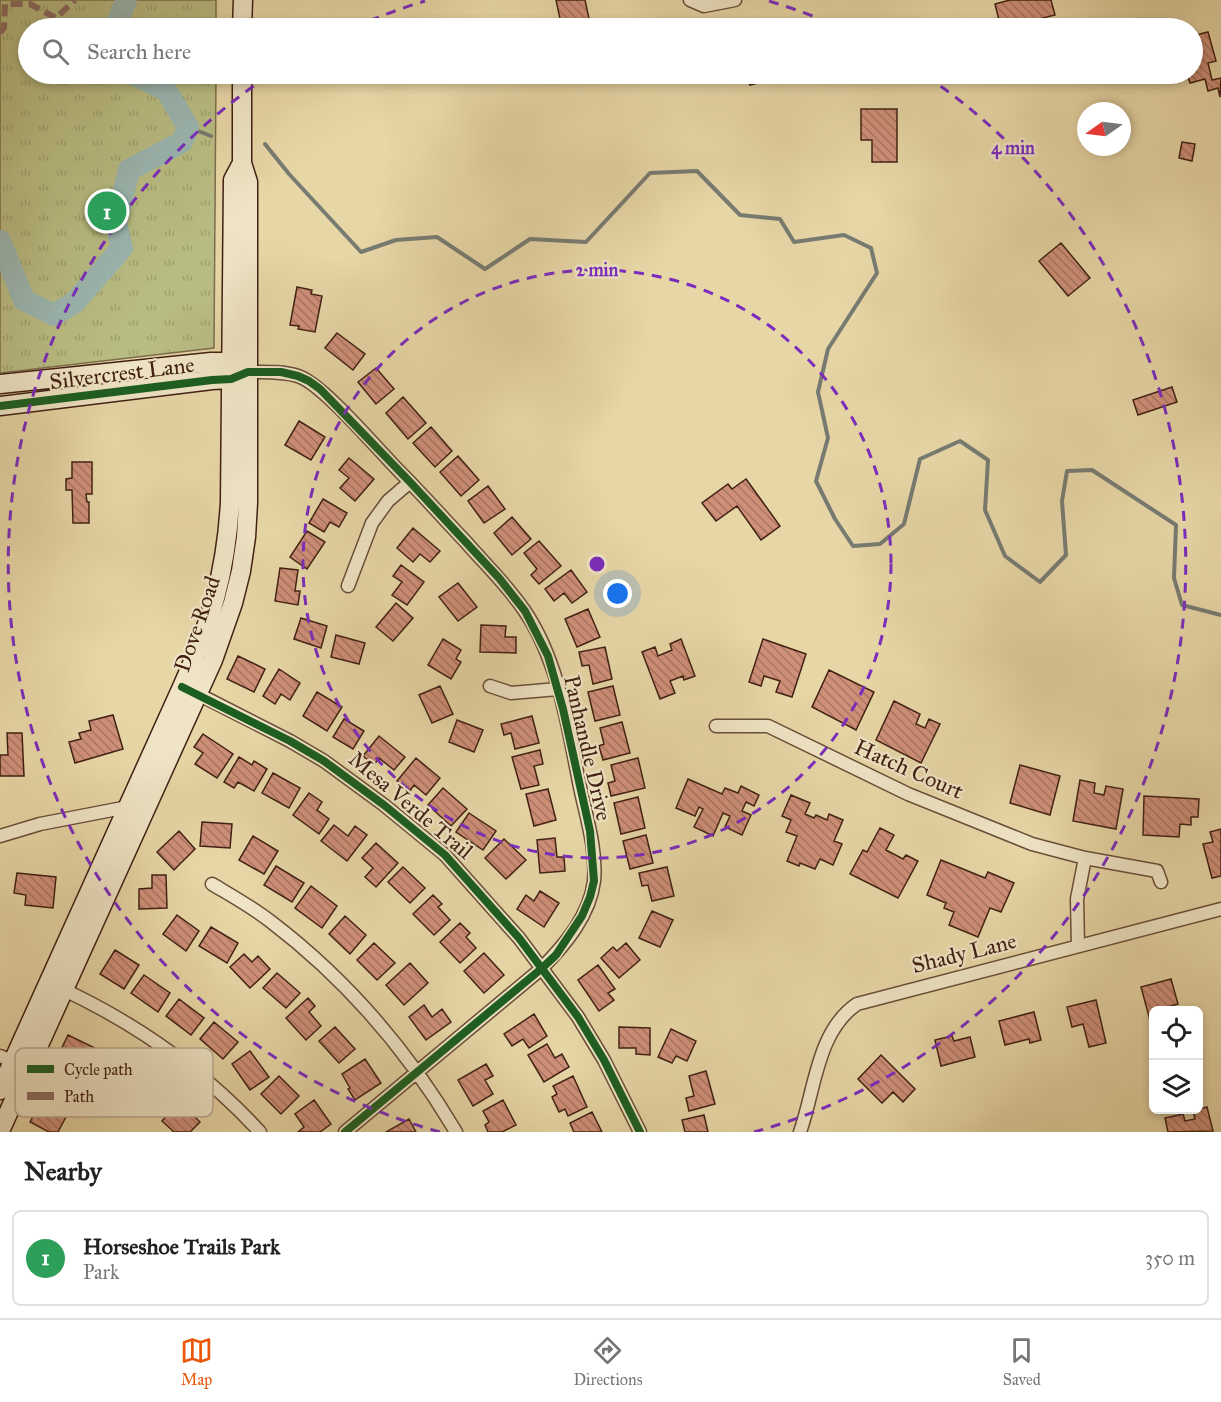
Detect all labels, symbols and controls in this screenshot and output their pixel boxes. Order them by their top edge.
search box [18,18,1203,84]
icon: search [39,35,72,68]
text: Search here [87,38,191,65]
north arrow [1077,102,1131,156]
text: 4 min [991,137,1035,160]
pin: 1 [88,188,126,234]
text: 2 min [576,259,619,281]
street label: Silvercrest Lane [48,351,196,395]
centre of rings [587,554,607,574]
street label: Dove Road [168,573,226,675]
your location [603,579,632,608]
street label: Panhandle Drive [558,673,618,823]
street label: Hatch Court [850,733,968,805]
street label: Mesa Verde Trail [343,745,479,865]
street label: Shady Lane [909,927,1019,979]
map controls [1149,1006,1203,1114]
button: locate [1149,1006,1203,1060]
legend [15,1048,213,1117]
text: Cycle path [64,1060,133,1079]
button: layers [1149,1060,1203,1114]
text: Path [64,1087,94,1106]
text: Nearby [24,1155,102,1187]
text: Horseshoe Trails Park [83,1233,280,1260]
text: 1 [42,1246,49,1270]
text: 350 m [1145,1246,1195,1270]
text: Park [83,1260,119,1284]
tab: Map [180,1334,213,1389]
tab: Directions [573,1334,642,1389]
tab: Saved [1003,1334,1041,1389]

